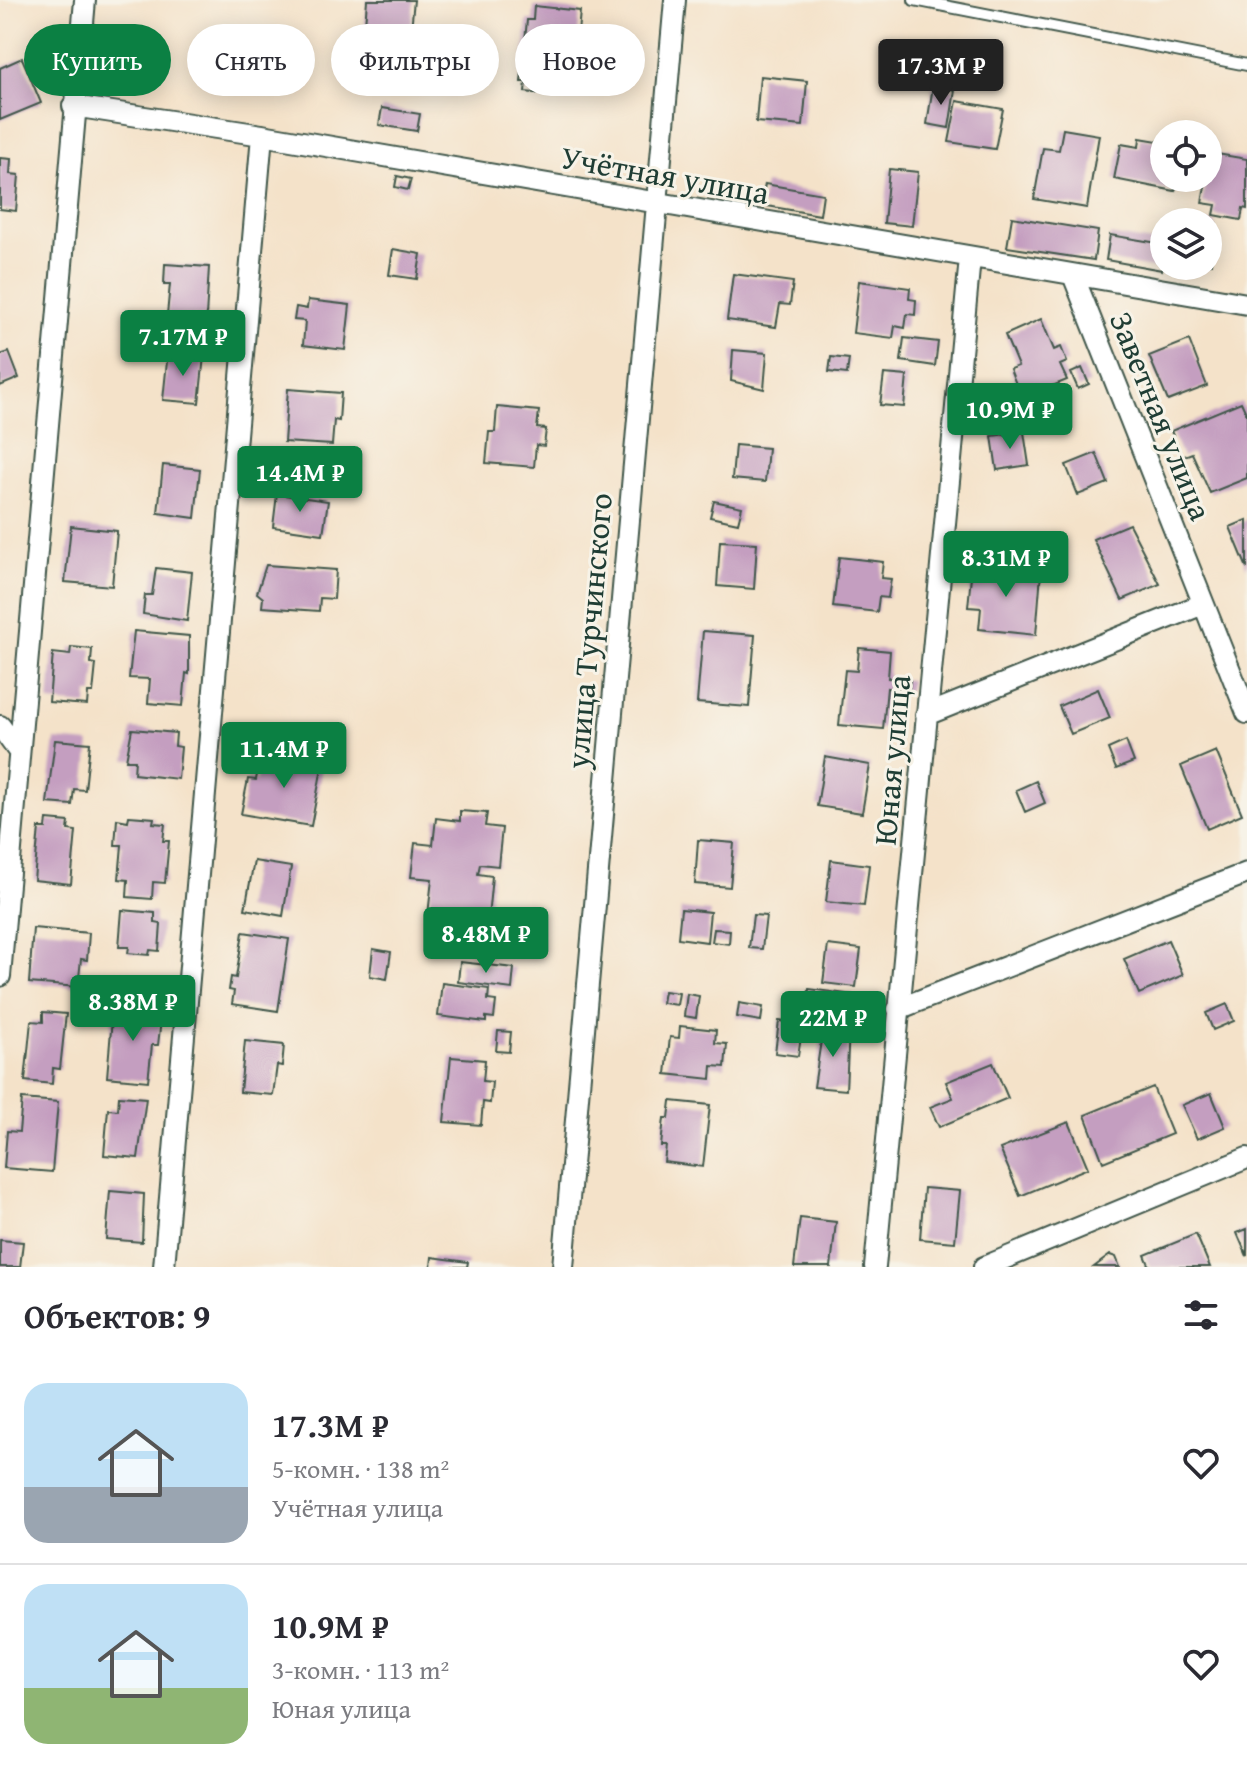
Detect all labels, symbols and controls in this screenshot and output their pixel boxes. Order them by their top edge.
chip: Купить [24,24,171,96]
chip: Снять [187,24,315,96]
chip: Фильтры [331,24,499,96]
chip: Новое [515,24,645,96]
pin: 17.3M ₽ [867,39,1015,107]
text: 17.3M ₽ [896,45,986,84]
map controls [1150,120,1222,280]
button: locate [1150,120,1222,192]
street label: Учётная улица [557,133,774,216]
button: layers [1150,208,1222,280]
street label: Заветная улица [1098,304,1225,528]
pin: 7.17M ₽ [109,310,257,378]
text: 7.17M ₽ [138,316,228,355]
pin: 10.9M ₽ [936,383,1084,451]
text: 10.9M ₽ [965,389,1055,428]
pin: 14.4M ₽ [226,446,374,514]
text: 14.4M ₽ [255,452,345,491]
street label: улица Турчинского [553,491,624,772]
pin: 8.31M ₽ [932,531,1080,599]
text: 8.31M ₽ [961,537,1051,576]
street label: Юная улица [861,672,922,847]
pin: 11.4M ₽ [210,722,358,790]
text: 11.4M ₽ [239,728,329,767]
pin: 8.48M ₽ [412,907,560,975]
text: 8.48M ₽ [441,913,531,952]
pin: 8.38M ₽ [59,975,207,1043]
text: 8.38M ₽ [88,981,178,1020]
pin: 22M ₽ [777,991,889,1059]
text: 22M ₽ [799,997,867,1036]
text: Объектов: 9 [24,1291,210,1340]
icon: filters [1179,1293,1223,1337]
text: 17.3M ₽ [272,1400,389,1449]
icon: home [88,1415,184,1511]
icon: heart [1179,1441,1223,1485]
text: 5-комн. · 138 m² [272,1449,449,1488]
text: Учётная улица [272,1488,443,1527]
text: 10.9M ₽ [272,1601,389,1650]
icon: home [88,1616,184,1712]
icon: heart [1179,1642,1223,1686]
text: 3-комн. · 113 m² [272,1650,449,1689]
text: Юная улица [272,1689,411,1728]

